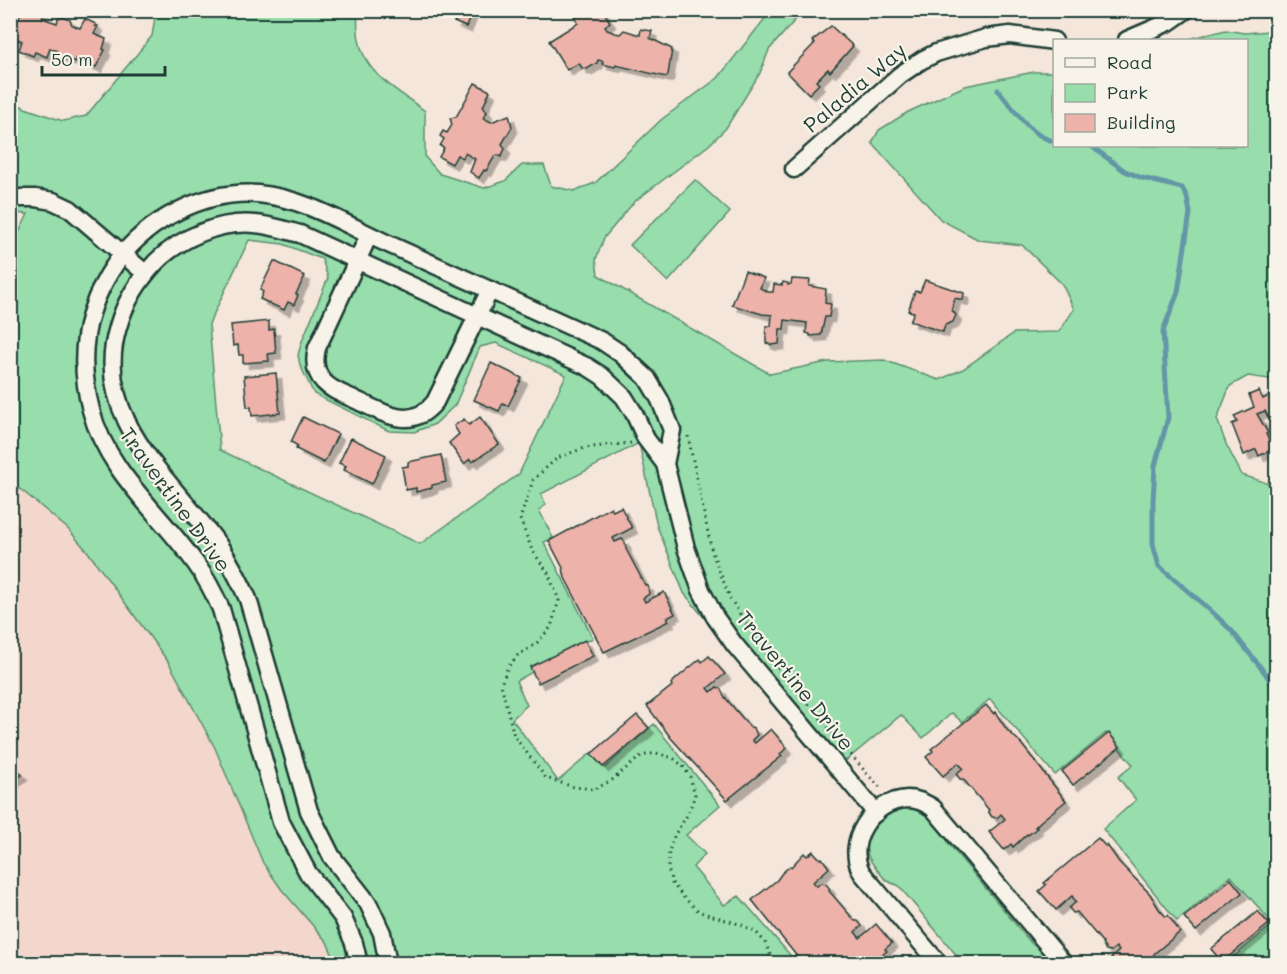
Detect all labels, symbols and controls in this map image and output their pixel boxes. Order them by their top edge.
street label: Paladia Way [797,36,911,138]
scale bar [42,39,165,77]
legend [1053,39,1248,147]
text: 50 m [51,47,93,71]
text: Road [1107,50,1152,74]
text: Park [1107,80,1148,104]
text: Building [1107,110,1175,134]
street label: Travertine Drive [115,421,238,577]
street label: Travertine Drive [731,605,861,756]

